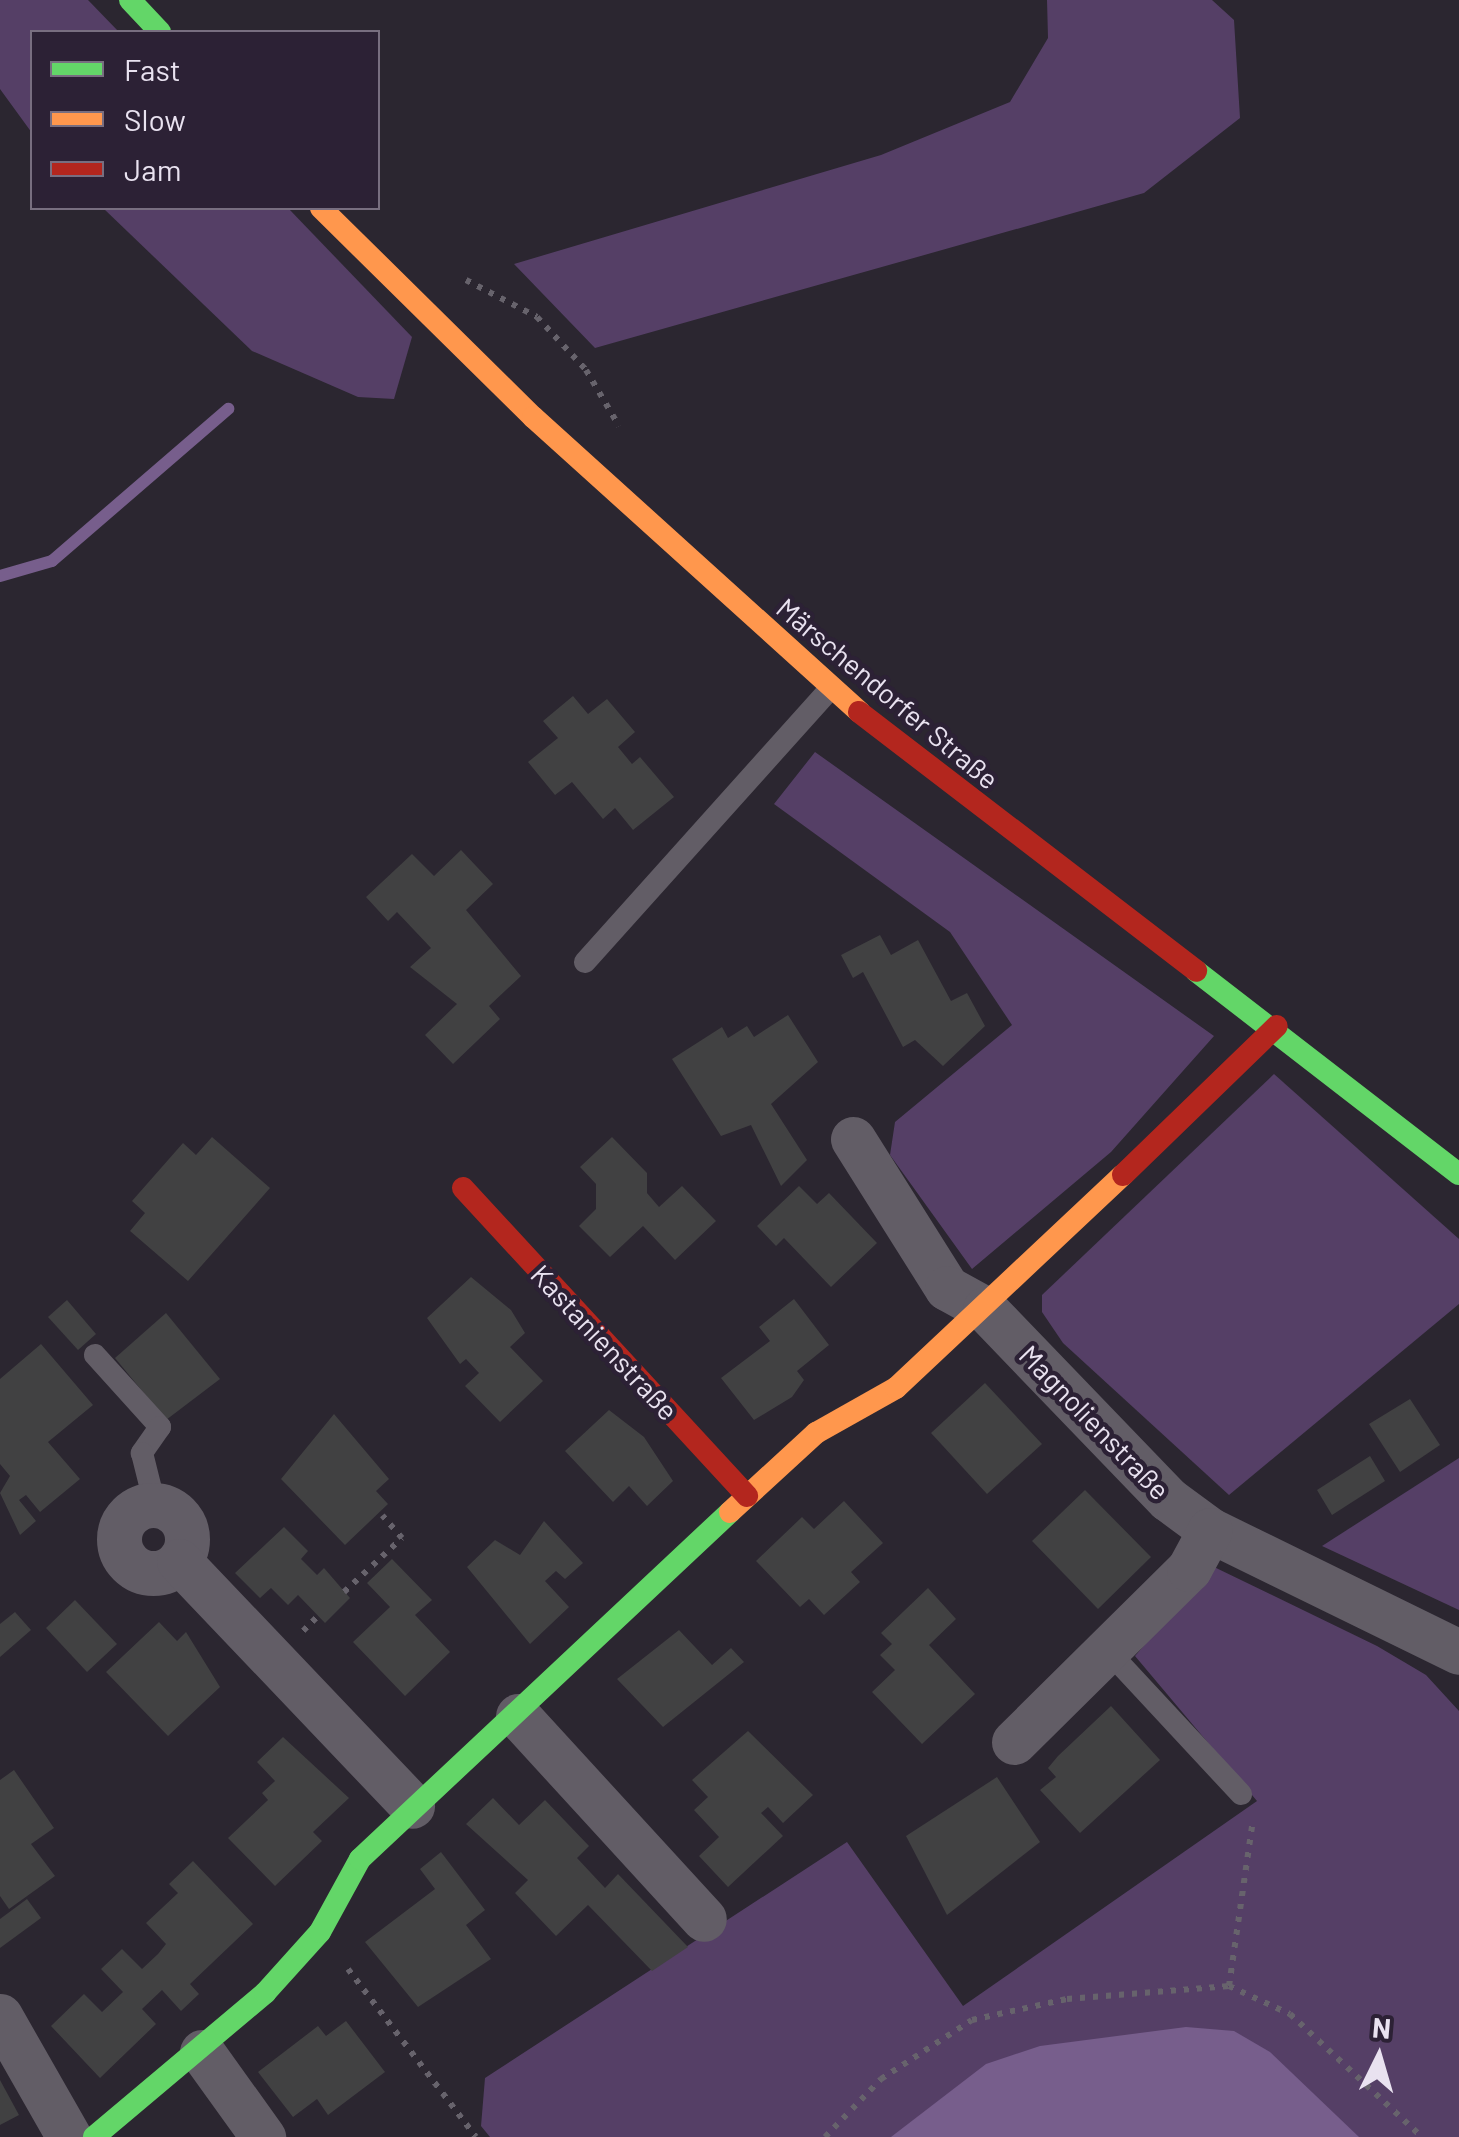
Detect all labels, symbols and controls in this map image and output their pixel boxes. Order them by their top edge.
legend [30,30,380,210]
text: Fast [124,51,181,87]
text: Slow [124,101,186,137]
text: Jam [124,151,181,187]
street label: Märschendorfer Straße [770,590,1006,796]
street label: Kastanienstraße [524,1257,686,1427]
street label: Magnolienstraße [1013,1338,1177,1506]
north arrow [1329,2007,1429,2107]
text: N [1371,2009,1392,2045]

